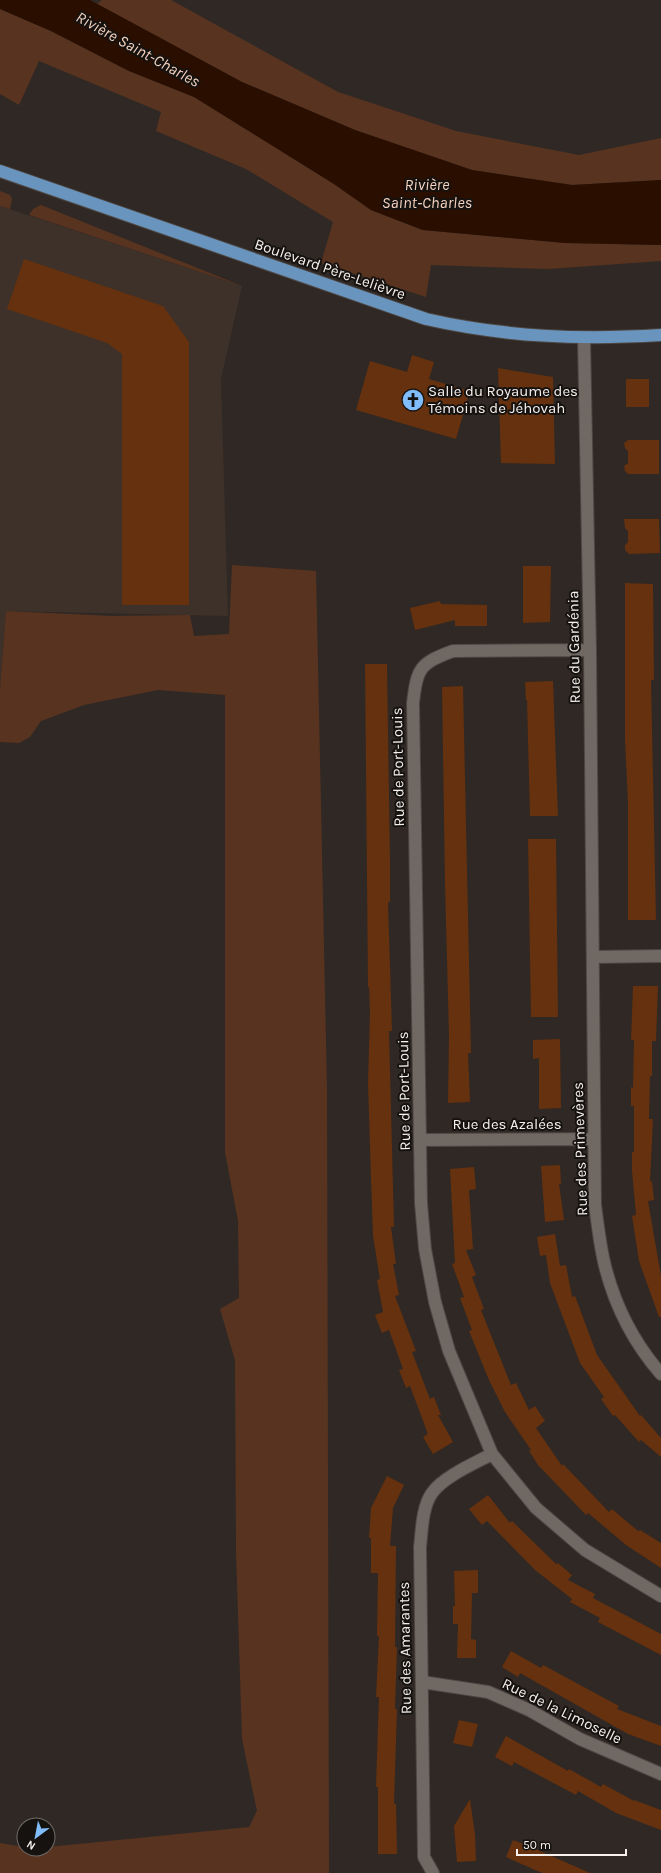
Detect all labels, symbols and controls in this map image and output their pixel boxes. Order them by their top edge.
water label: Rivière Saint-Charles [73,7,204,91]
water label: Rivière Saint-Charles [382,175,473,212]
street label: Boulevard Père-Lelièvre [252,235,408,303]
place label: Salle du Royaume des Témoins de Jéhovah [428,382,578,417]
church icon: Salle du Royaume des Témoins de Jéhovah [400,387,426,413]
street label: Rue du Gardénia [564,590,584,704]
street label: Rue de Port-Louis [388,707,408,827]
street label: Rue de Port-Louis [394,1031,414,1151]
street label: Rue des Primevères [569,1082,591,1216]
street label: Rue des Azalées [452,1115,562,1133]
street label: Rue des Amarantes [395,1582,415,1714]
street label: Rue de la Limoselle [499,1674,625,1748]
north arrow [16,1817,56,1857]
scale bar [517,1831,626,1857]
text: N [24,1837,38,1853]
text: 50 m [523,1838,551,1852]

